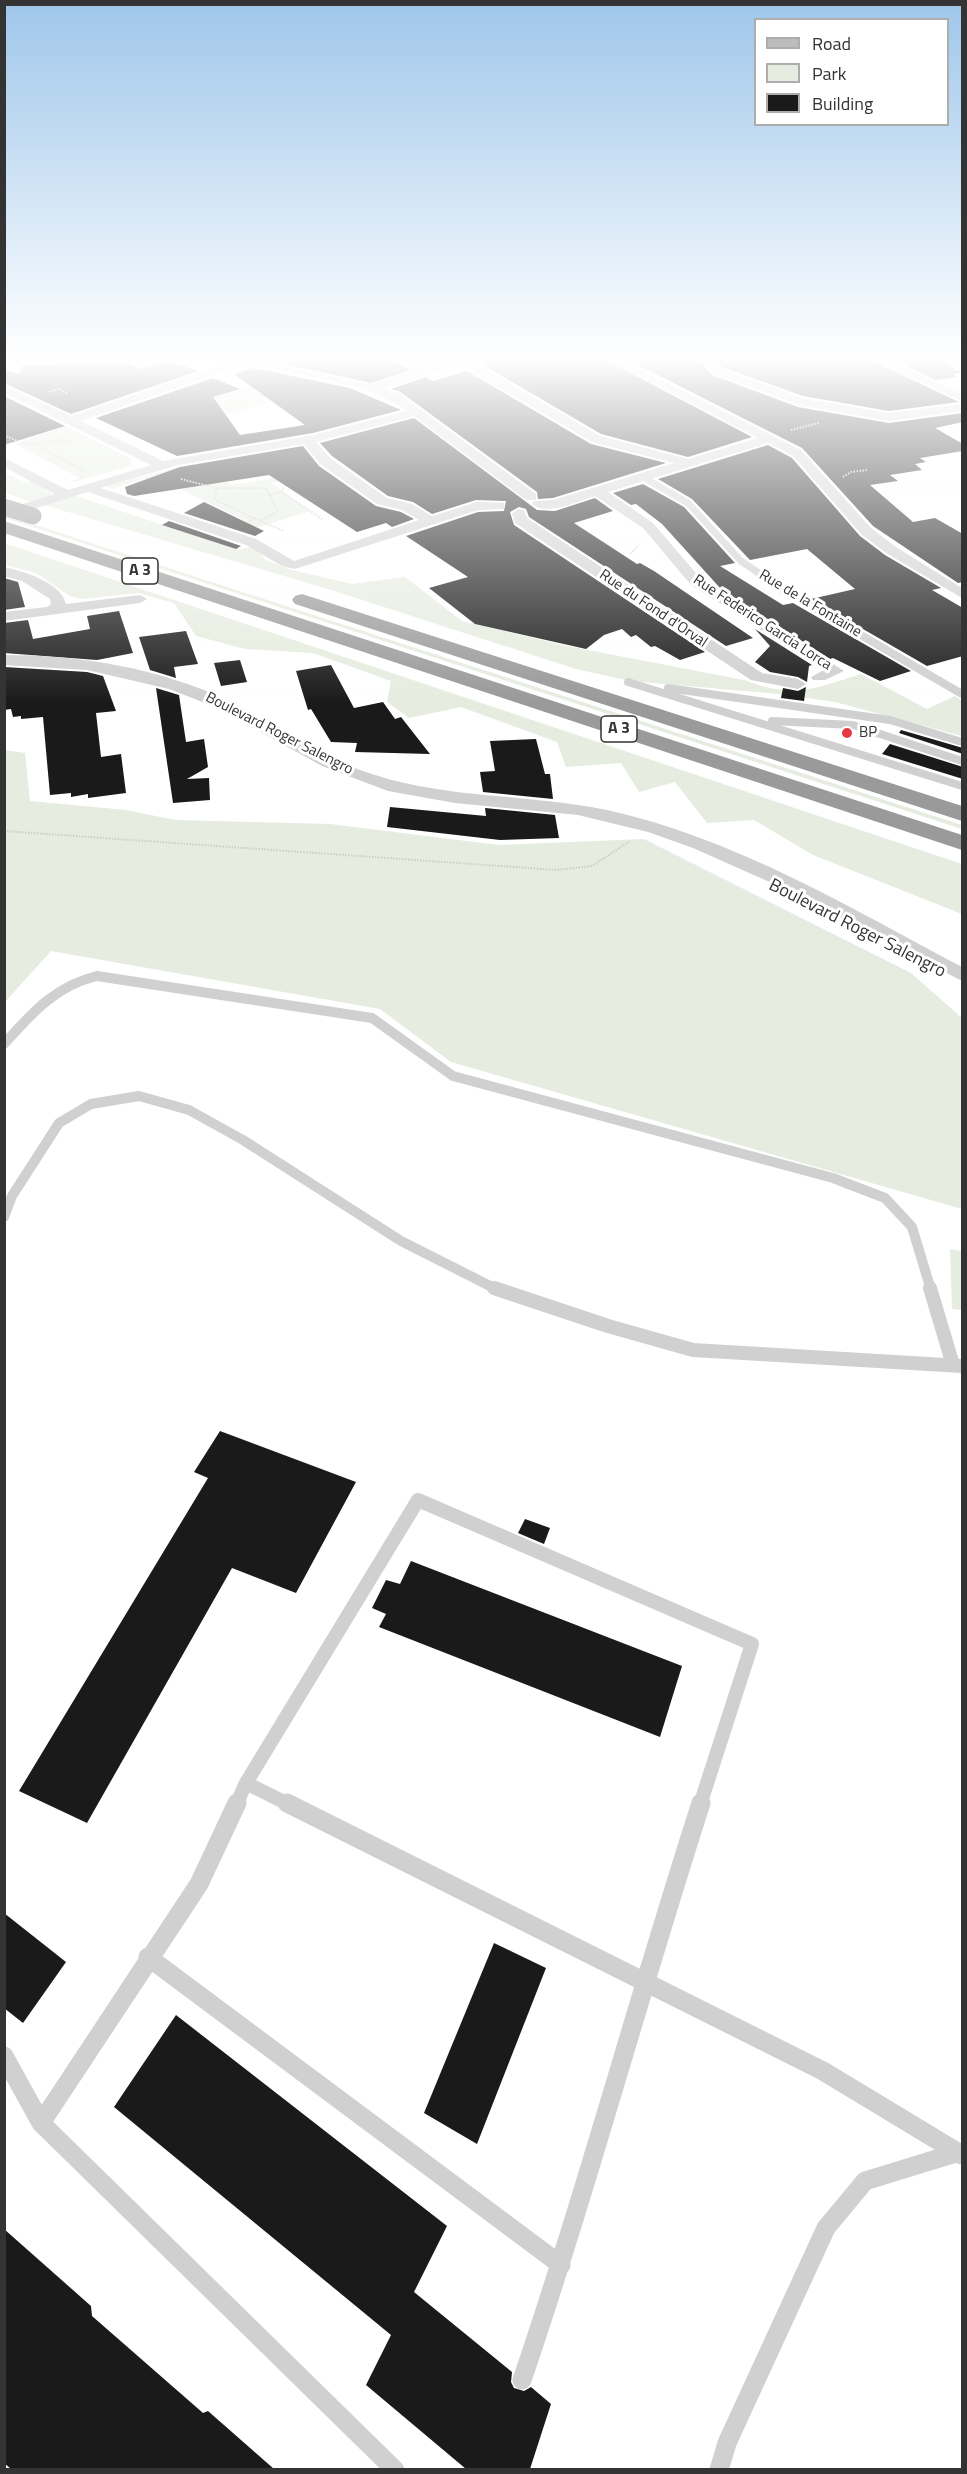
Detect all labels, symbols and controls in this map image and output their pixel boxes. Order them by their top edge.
legend [754,18,949,126]
text: Road [812,30,851,57]
text: Park [812,60,846,87]
text: Building [812,90,873,117]
road number: A 3 [122,558,158,584]
street label: Rue du Fond d'Orval [596,566,710,652]
street label: Rue de la Fontaine [755,566,865,642]
street label: Rue Federico Garcia Lorca [689,571,835,675]
street label: Boulevard Roger Salengro [202,689,356,779]
road number: A 3 [601,716,637,742]
place label: BP [859,724,877,742]
marker: BP [840,726,854,740]
street label: Boulevard Roger Salengro [765,875,949,983]

